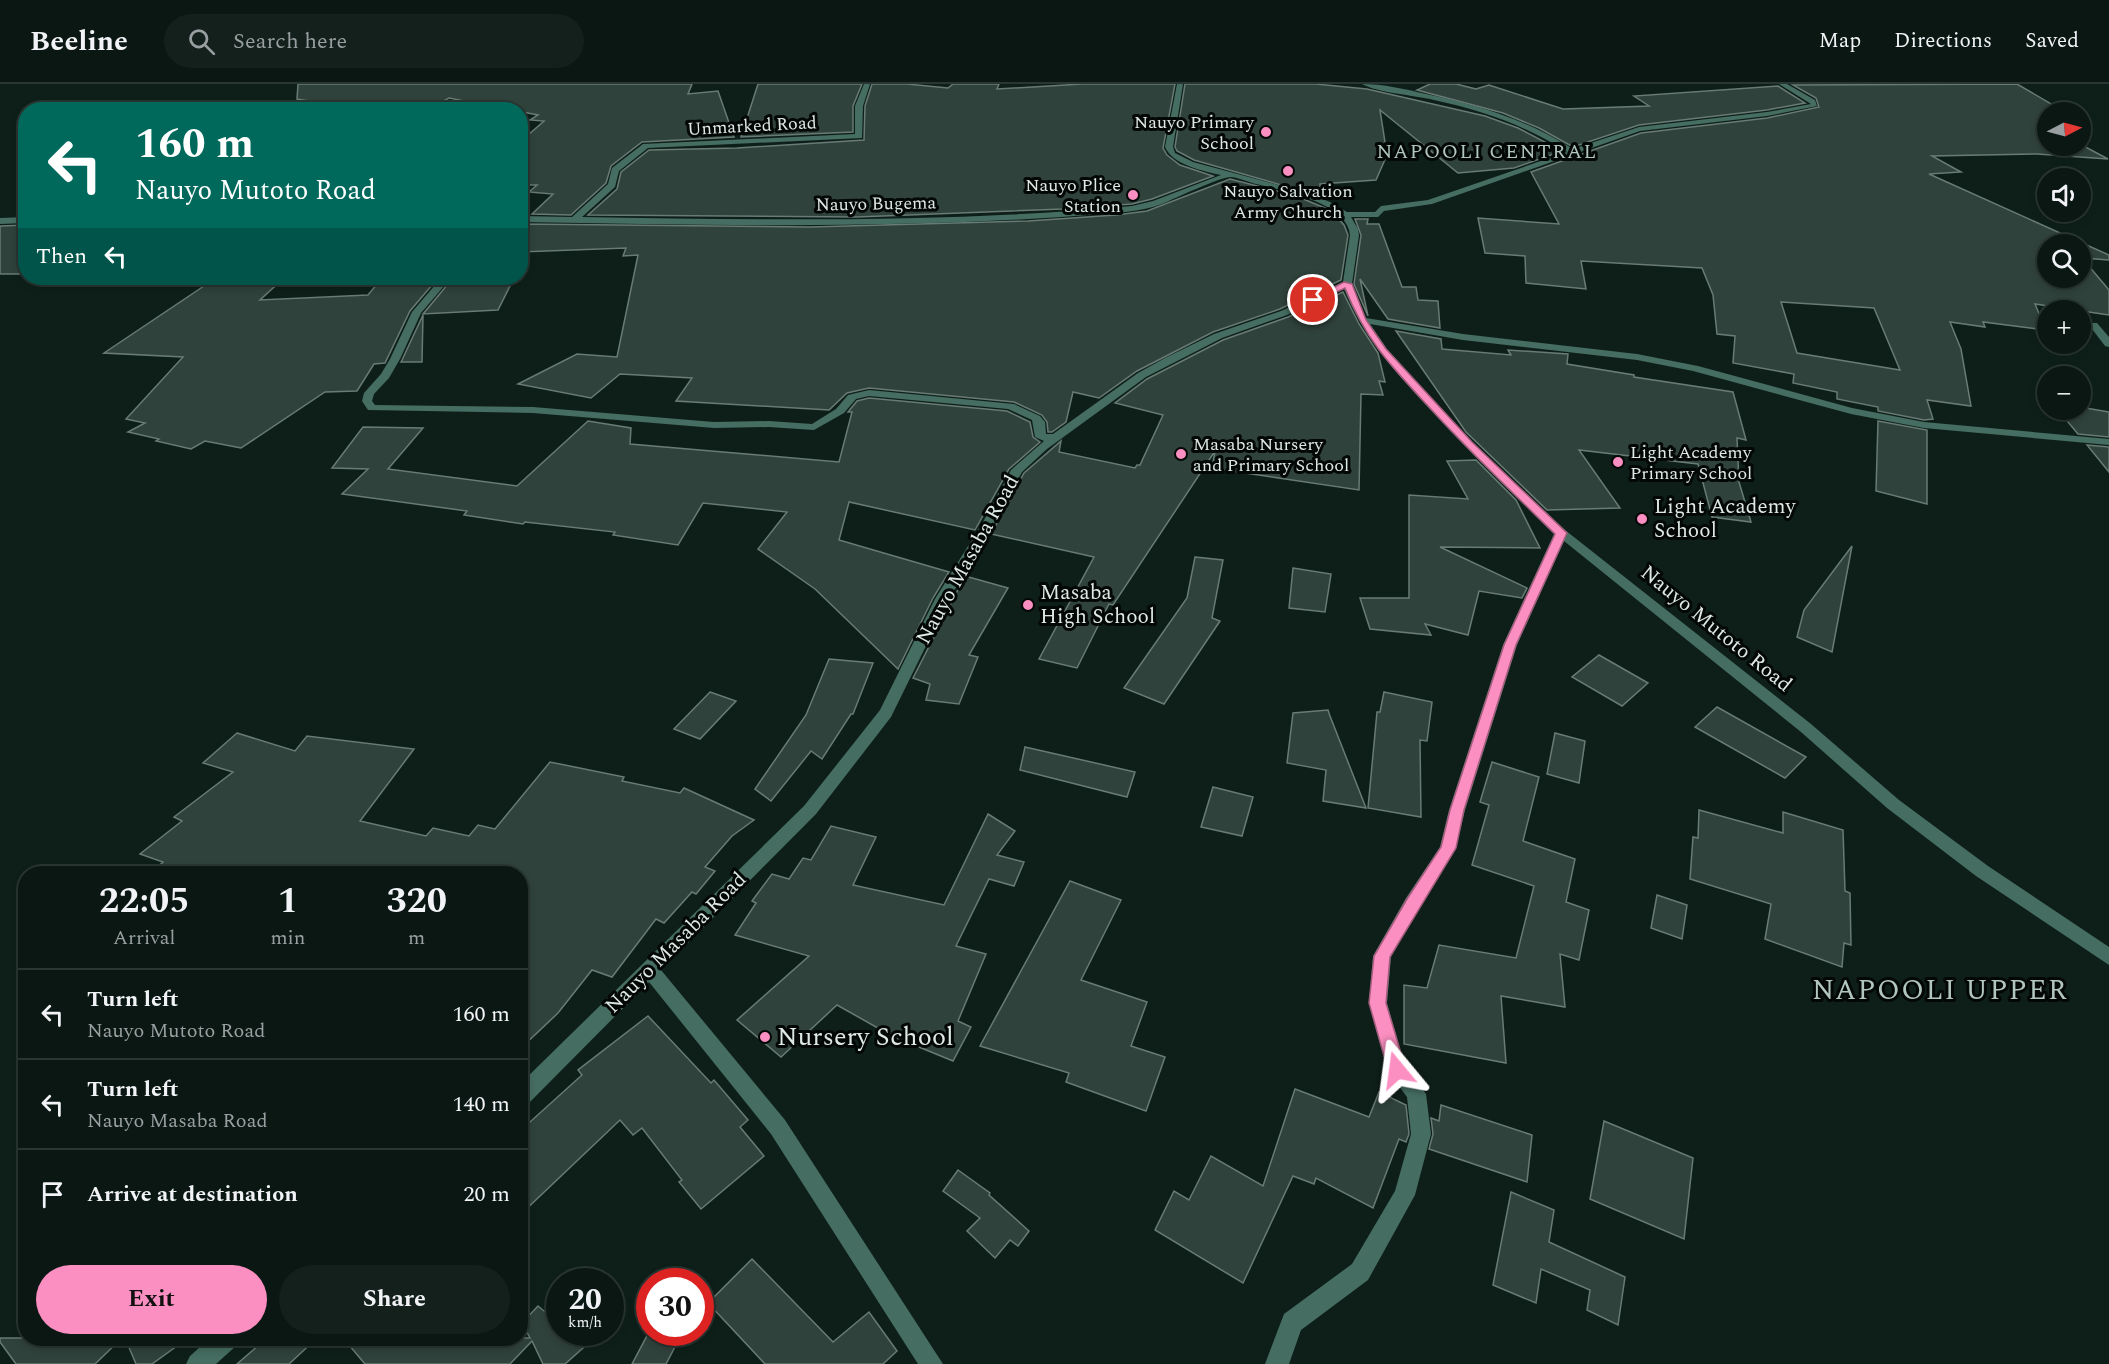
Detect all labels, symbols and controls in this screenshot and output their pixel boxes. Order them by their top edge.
search box [164,14,584,68]
text: Beeline [30,20,128,63]
icon: search [185,25,218,58]
text: Search here [233,25,347,58]
text: Map [1819,25,1861,57]
text: Directions [1894,25,1992,57]
text: Saved [2025,25,2079,57]
north arrow [2037,102,2091,156]
map controls [2037,102,2091,420]
street label: Unmarked Road [687,109,817,143]
place label: Nauyo Primary School [1134,109,1255,157]
text: 160 m [135,113,254,176]
marker: Nauyo Primary School [1259,125,1273,139]
icon: left [36,126,114,204]
district label: NAPOOLI CENTRAL [1376,137,1598,167]
marker: Nauyo Salvation Army Church [1281,164,1295,178]
button: sound [2037,168,2091,222]
text: Nauyo Mutoto Road [135,170,376,212]
place label: Nauyo Plice Station [1025,172,1121,220]
place label: Nauyo Salvation Army Church [1223,178,1353,226]
marker: Nauyo Plice Station [1126,188,1140,202]
street label: Nauyo Bugema [816,189,937,219]
button: search [2037,234,2091,288]
text: Then [36,240,87,273]
icon: left [99,240,132,273]
pin [1287,274,1338,325]
icon: arrive [1296,283,1329,316]
button: + [2037,300,2091,354]
button: − [2037,366,2091,420]
place label: Masaba Nursery and Primary School [1193,431,1349,479]
place label: Light Academy Primary School [1630,439,1753,487]
marker: Masaba Nursery and Primary School [1174,447,1188,461]
marker: Light Academy Primary School [1611,455,1625,469]
street label: Nauyo Masaba Road [908,469,1028,651]
place label: Light Academy School [1654,491,1796,547]
marker: Light Academy School [1635,512,1649,526]
street label: Nauyo Mutoto Road [1633,558,1799,700]
place label: Masaba High School [1040,577,1155,633]
marker: Masaba High School [1021,598,1035,612]
street label: Nauyo Masaba Road [598,865,754,1021]
text: 22:05 [99,874,189,929]
text: 1 [278,874,298,929]
text: 320 [386,874,447,929]
text: Arrival [113,923,175,953]
text: min [270,923,305,953]
text: m [408,923,425,953]
district label: NAPOOLI UPPER [1812,969,2068,1012]
text: Turn left [87,983,179,1016]
icon: left [36,998,69,1031]
text: 160 m [453,998,510,1031]
text: Nauyo Mutoto Road [87,1016,265,1046]
place label: Nursery School [777,1017,954,1057]
marker: Nursery School [758,1030,772,1044]
position arrow [1365,1038,1429,1102]
text: Turn left [87,1073,179,1106]
icon: left [36,1088,69,1121]
text: 140 m [453,1088,510,1121]
text: Nauyo Masaba Road [87,1106,268,1136]
icon: arrive [36,1178,69,1211]
text: Arrive at destination [87,1178,298,1211]
text: 20 m [464,1178,510,1211]
button: Exit [36,1265,267,1334]
button: Share [279,1265,510,1334]
speed limit sign: 30 [636,1268,714,1346]
text: 20 [568,1277,602,1323]
text: km/h [568,1311,602,1334]

